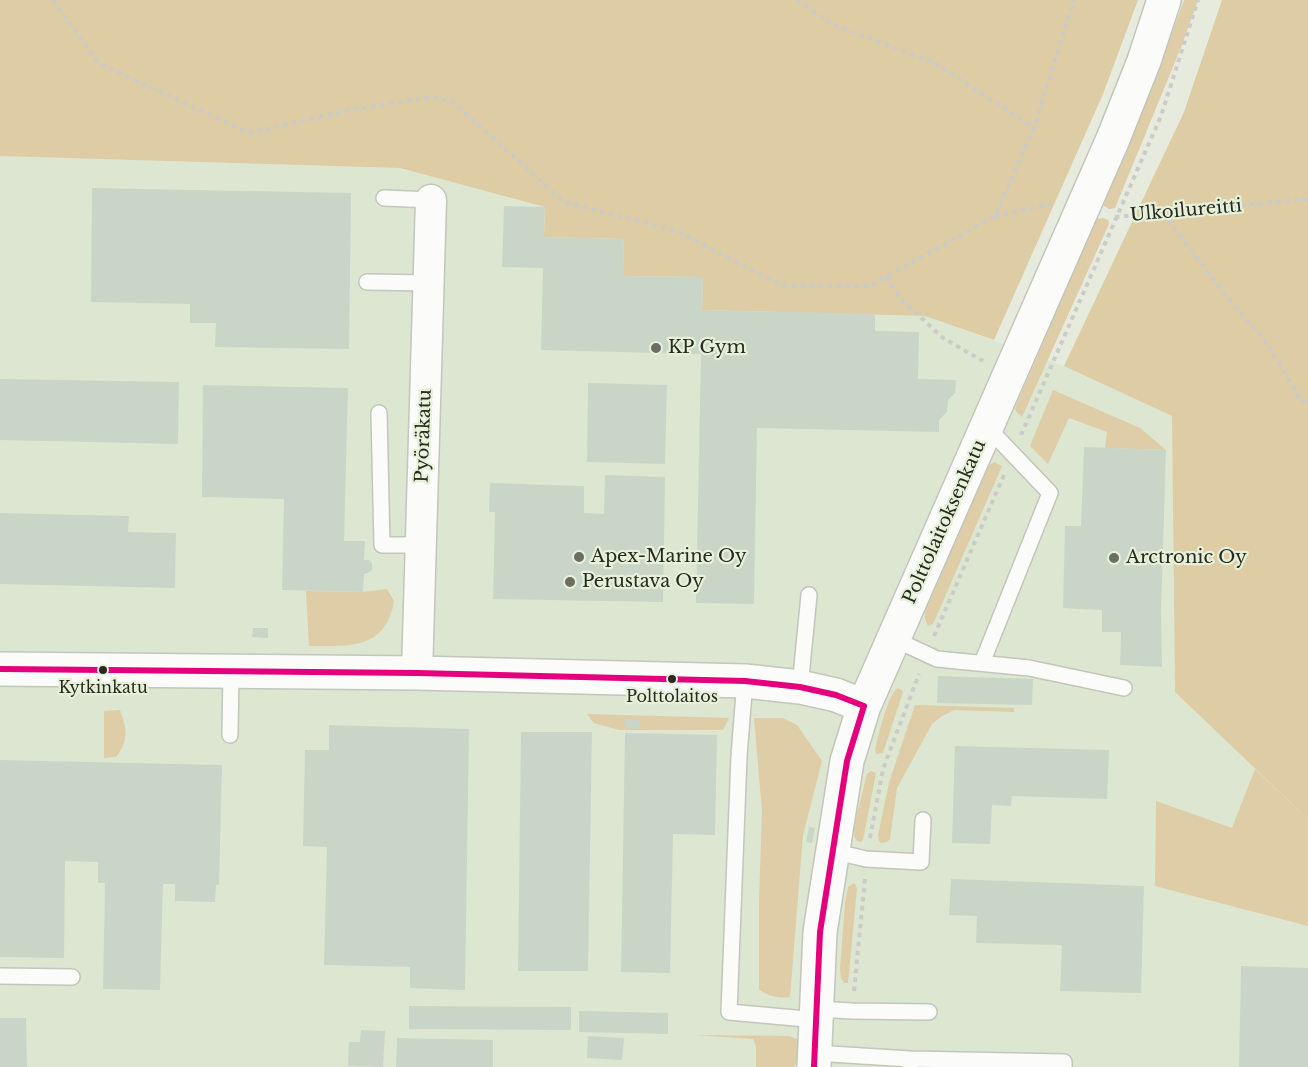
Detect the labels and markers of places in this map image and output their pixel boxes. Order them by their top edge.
place label: KP Gym [668,337,746,359]
marker: KP Gym [649,341,663,355]
place label: Apex-Marine Oy [591,546,747,568]
place label: Arctronic Oy [1126,547,1247,569]
marker: Apex-Marine Oy [572,550,586,564]
marker: Arctronic Oy [1107,551,1121,565]
place label: Perustava Oy [582,571,704,593]
marker: Perustava Oy [563,575,577,589]
marker: Kytkinkatu [97,664,109,676]
marker: Polttolaitos [666,673,678,685]
place label: Kytkinkatu [58,678,148,698]
place label: Polttolaitos [626,687,718,707]

